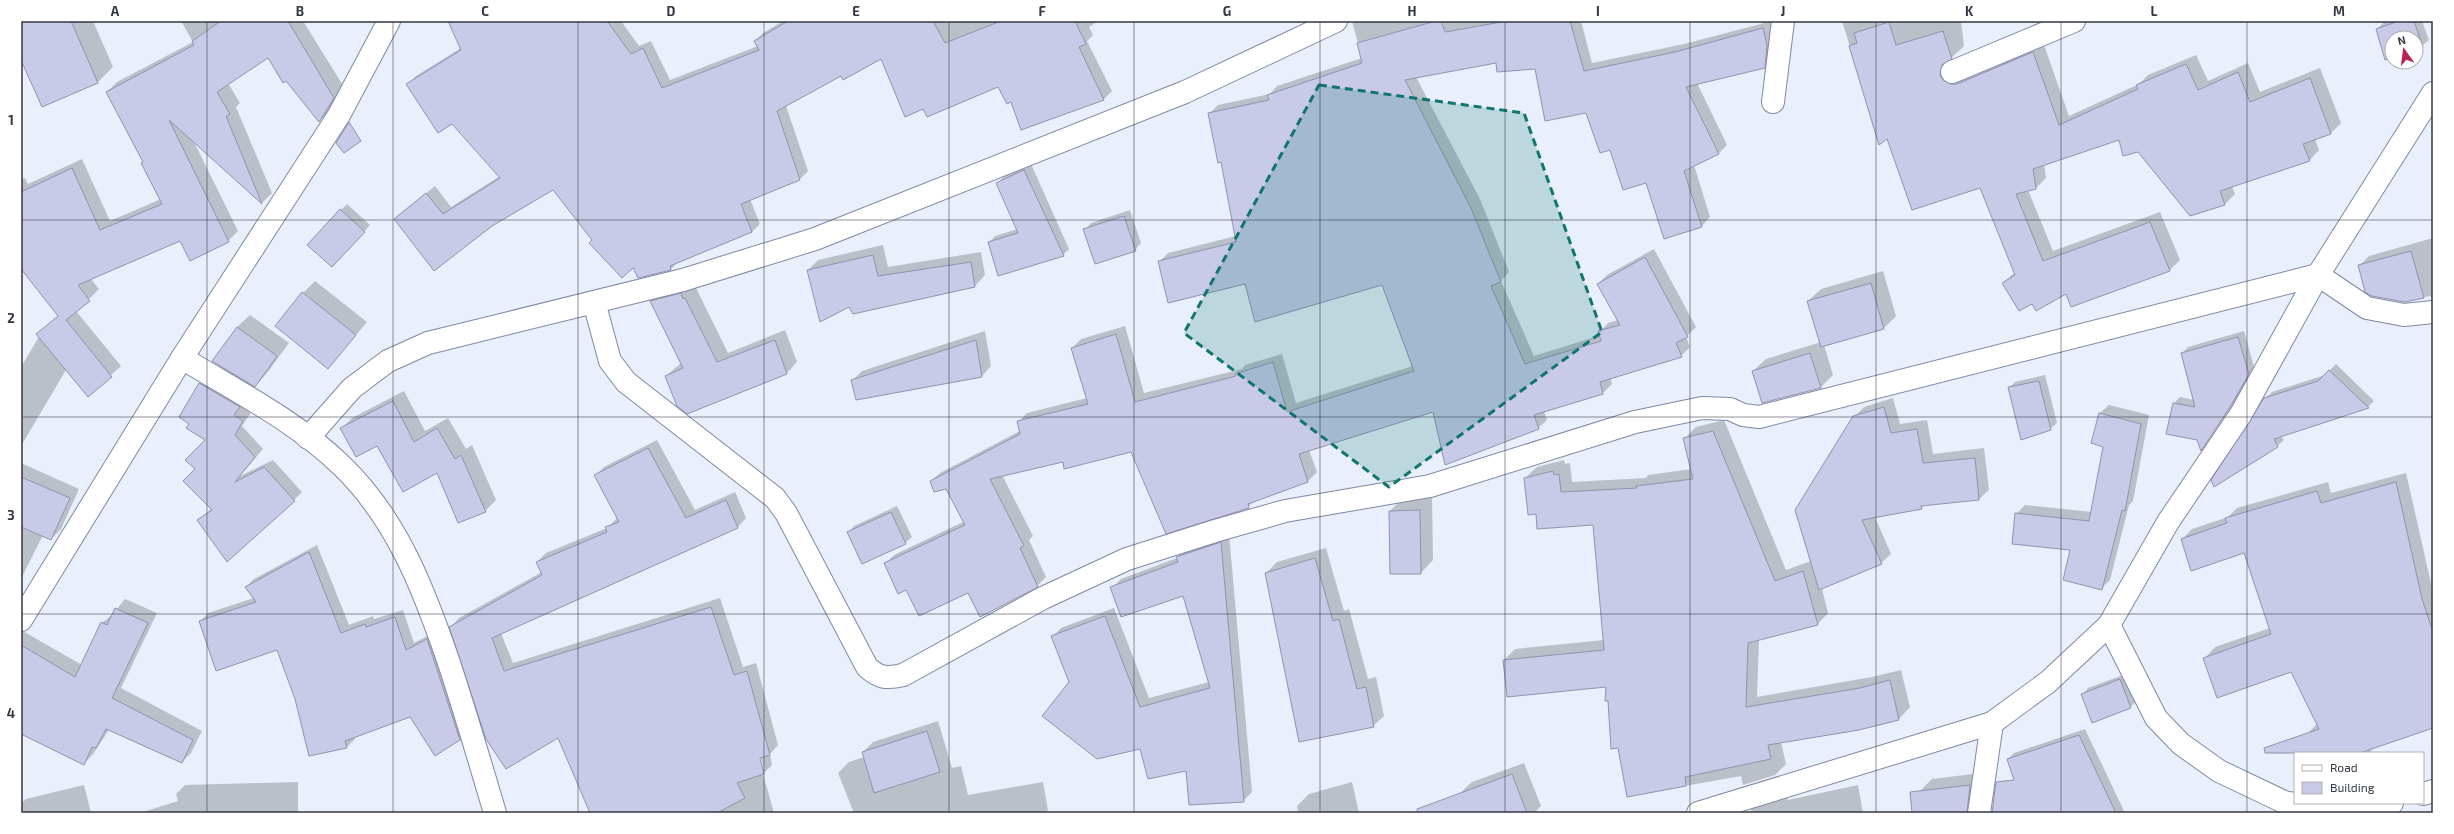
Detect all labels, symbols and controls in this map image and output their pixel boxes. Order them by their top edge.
text: A [111,3,120,19]
text: B [296,3,304,19]
text: C [481,3,489,19]
text: D [667,3,676,19]
text: E [852,3,860,19]
text: F [1038,3,1046,19]
text: G [1223,3,1231,19]
text: H [1408,3,1417,19]
text: I [1596,3,1600,19]
text: J [1781,3,1785,19]
text: K [1965,3,1974,19]
text: L [2151,3,2158,19]
text: M [2333,3,2345,19]
north arrow [2384,30,2424,70]
text: N [2396,33,2407,47]
text: 1 [8,112,14,128]
text: 2 [7,310,15,326]
text: 3 [7,507,15,523]
text: 4 [7,705,15,721]
legend [2294,752,2424,804]
text: Road [2330,760,2358,774]
text: Building [2330,780,2375,794]

